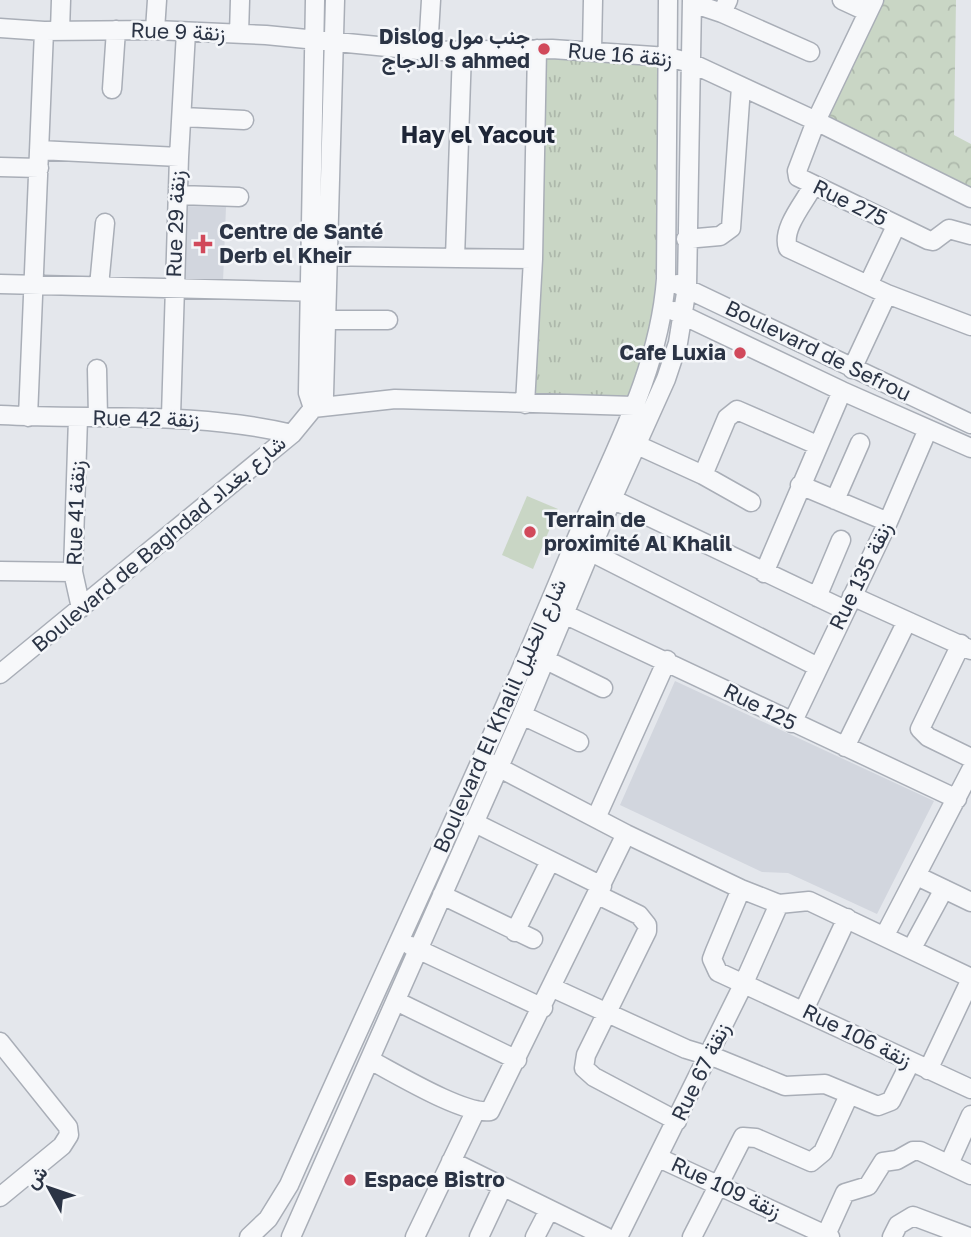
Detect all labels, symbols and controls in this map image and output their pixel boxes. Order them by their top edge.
street label: Rue 9 زنقة [130,16,226,47]
place label: Dislog جنب مول الدجاج s ahmed [379,23,530,75]
street label: Rue 16 زنقة [566,36,674,73]
marker: Dislog جنب مول الدجاج s ahmed [536,41,552,57]
district label: Hay el Yacout [401,120,555,148]
street label: Rue 29 زنقة [160,170,191,278]
street label: Rue 275 [809,173,892,231]
place label: Centre de Santé Derb el Kheir [219,218,383,268]
marker: Centre de Santé Derb el Kheir [193,234,213,254]
street label: Boulevard de Sefrou [721,294,916,406]
place label: Cafe Luxia [619,339,726,365]
marker: Cafe Luxia [732,345,748,361]
street label: Rue 42 زنقة [92,404,200,433]
street label: Boulevard de Baghdad شارع بغداد [26,429,292,659]
street label: Rue 41 زنقة [60,460,91,566]
place label: Terrain de proximité Al Khalil [544,506,732,556]
street label: Rue 135 زنقة [823,517,898,634]
marker: Terrain de proximité Al Khalil [522,524,538,540]
street label: Boulevard El Khalil شارع الخليل [427,575,573,857]
street label: Rue 125 [720,677,801,736]
street label: Rue 106 زنقة [798,997,916,1074]
street label: Rue 67 زنقة [665,1018,736,1125]
street label: Rue 109 زنقة [667,1150,786,1225]
north arrow [14,1153,84,1223]
text: ش [19,1160,53,1194]
place label: Espace Bistro [364,1166,505,1192]
marker: Espace Bistro [342,1172,358,1188]

